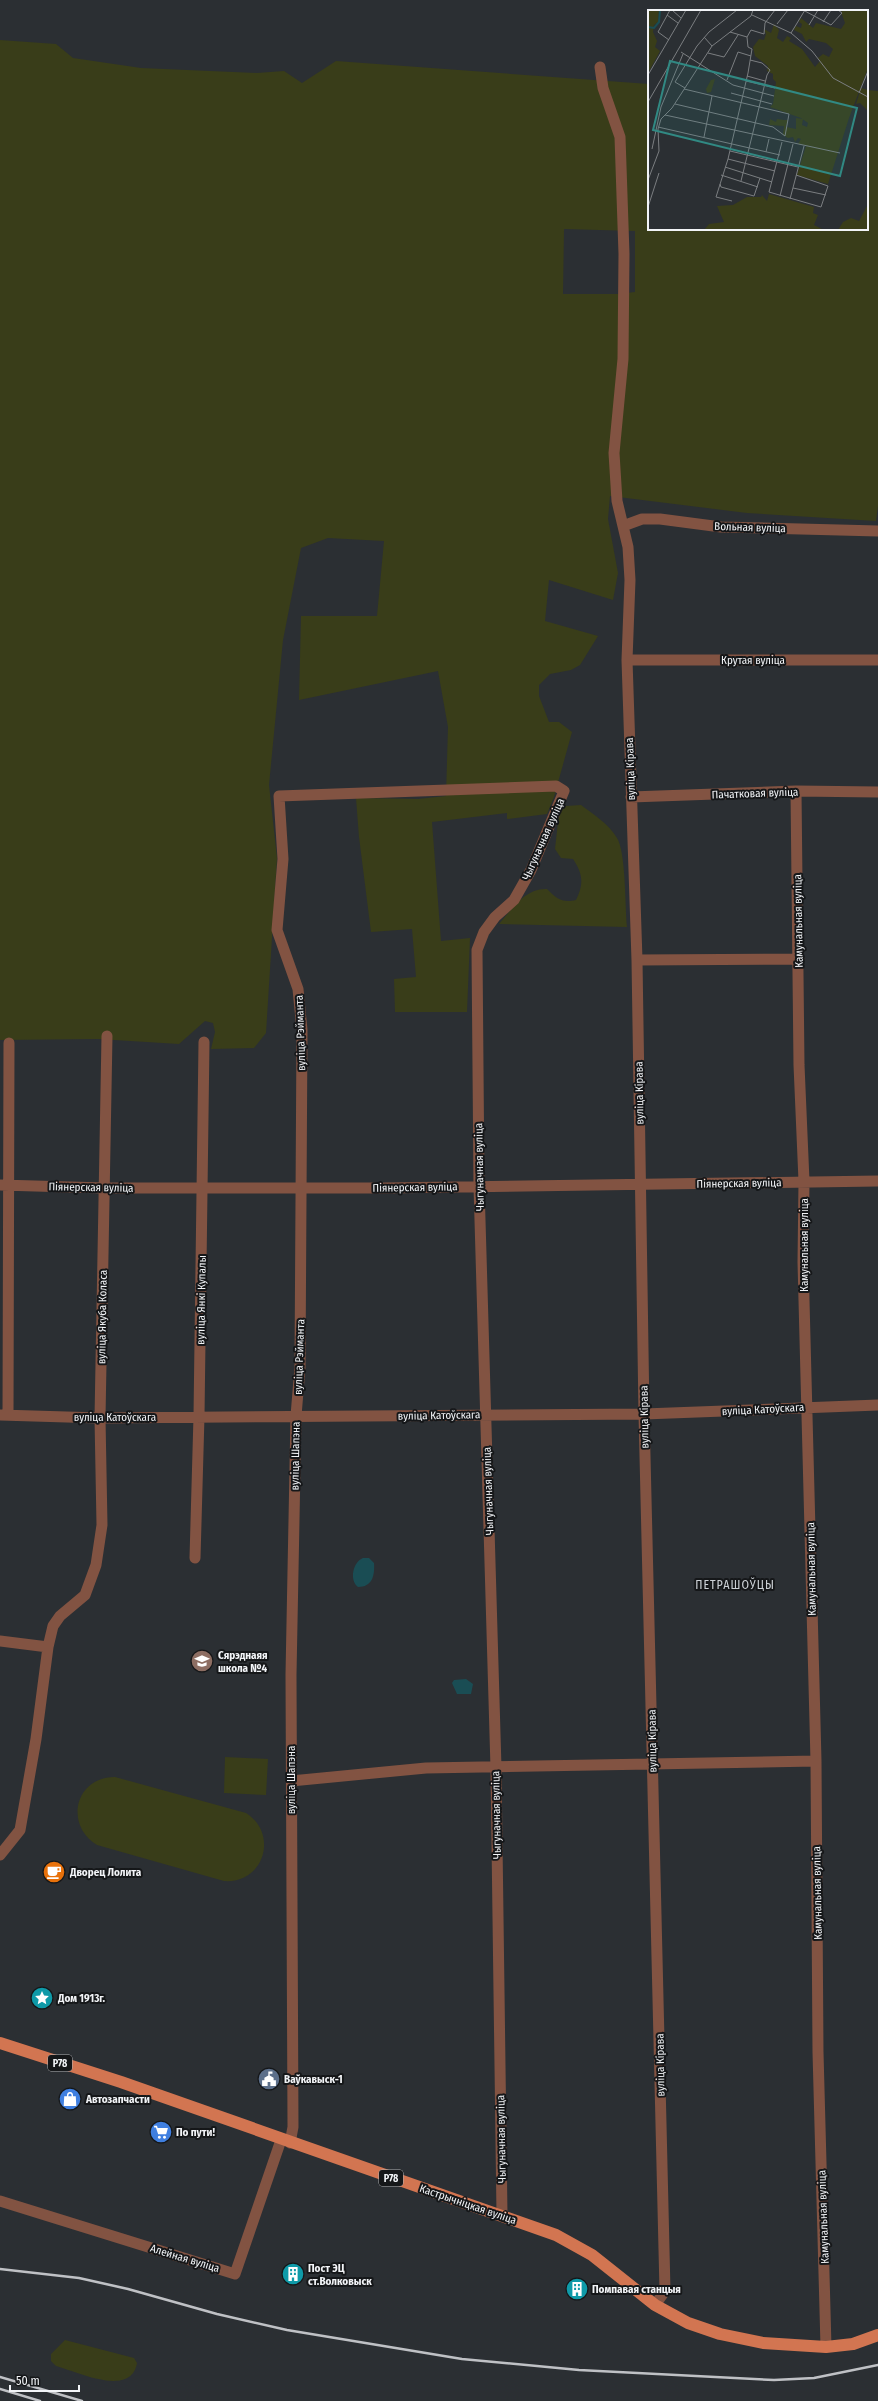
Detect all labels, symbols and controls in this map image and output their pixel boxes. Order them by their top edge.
inset map [648,10,868,230]
street label: Вольная вуліца [714,520,786,535]
street label: Крутая вуліца [721,654,785,667]
street label: вуліца Кірава [623,737,638,801]
street label: Пачатковая вуліца [712,785,799,802]
street label: Чыгуначная вуліца [520,796,567,882]
street label: Камунальная вуліца [791,874,806,968]
street label: вуліца Рэйманта [293,995,308,1071]
street label: вуліца Кірава [632,1061,647,1125]
street label: Чыгуначная вуліца [472,1123,487,1211]
street label: Піянерская вуліца [696,1176,782,1191]
street label: Піянерская вуліца [48,1180,134,1195]
street label: Піянерская вуліца [372,1180,458,1195]
street label: Камунальная вуліца [798,1198,811,1292]
street label: вуліца Янкі Купалы [194,1255,209,1345]
street label: вуліца Якуба Коласа [95,1270,110,1364]
street label: вуліца Рэйманта [292,1319,307,1395]
street label: вуліца Кірава [637,1385,652,1449]
street label: вуліца Катоўскага [722,1401,805,1418]
street label: вуліца Катоўскага [398,1408,480,1423]
street label: вуліца Катоўскага [74,1411,156,1424]
street label: вуліца Шапэна [288,1422,303,1490]
street label: Чыгуначная вуліца [480,1447,497,1535]
street label: Камунальная вуліца [804,1522,819,1616]
district label: ПЕТРАШОЎЦЫ [695,1577,775,1592]
school or university icon: Сярэднаяя школа №4 [189,1648,215,1674]
place label: Сярэднаяя школа №4 [218,1649,268,1675]
street label: вуліца Кірава [645,1709,660,1773]
street label: вуліца Шапэна [285,1746,298,1814]
street label: Чыгуначная вуліца [489,1771,504,1859]
street label: Камунальная вуліца [810,1846,825,1940]
cafe icon: Дворец Лолита [41,1859,67,1885]
place label: Дворец Лолита [69,1866,142,1879]
place icon: Дом 1913г. [29,1985,55,2011]
place label: Дом 1913г. [57,1992,106,2005]
street label: вуліца Кірава [653,2033,668,2097]
road number: Р78 [48,2055,72,2071]
public building icon: Ваўкавыск-1 [256,2066,282,2092]
place label: Ваўкавыск-1 [284,2073,343,2086]
shop icon: Автозапчасти [57,2086,83,2112]
place label: Автозапчасти [85,2093,150,2106]
street label: Чыгуначная вуліца [494,2095,509,2183]
supermarket icon: По пути! [148,2119,174,2145]
place label: По пути! [176,2126,215,2139]
road number: Р78 [379,2170,403,2186]
street label: Камунальная вуліца [815,2170,832,2264]
street label: Кастрычніцкая вуліца [418,2182,518,2227]
street label: Алейная вуліца [149,2242,221,2275]
building icon: Пост ЭЦ ст.Волковыск [280,2261,306,2287]
place label: Пост ЭЦ ст.Волковыск [308,2262,372,2288]
building icon: Помпавая станцыя [564,2276,590,2302]
place label: Помпавая станцыя [592,2283,681,2296]
scale bar [10,2367,79,2393]
text: 50 m [16,2374,40,2388]

